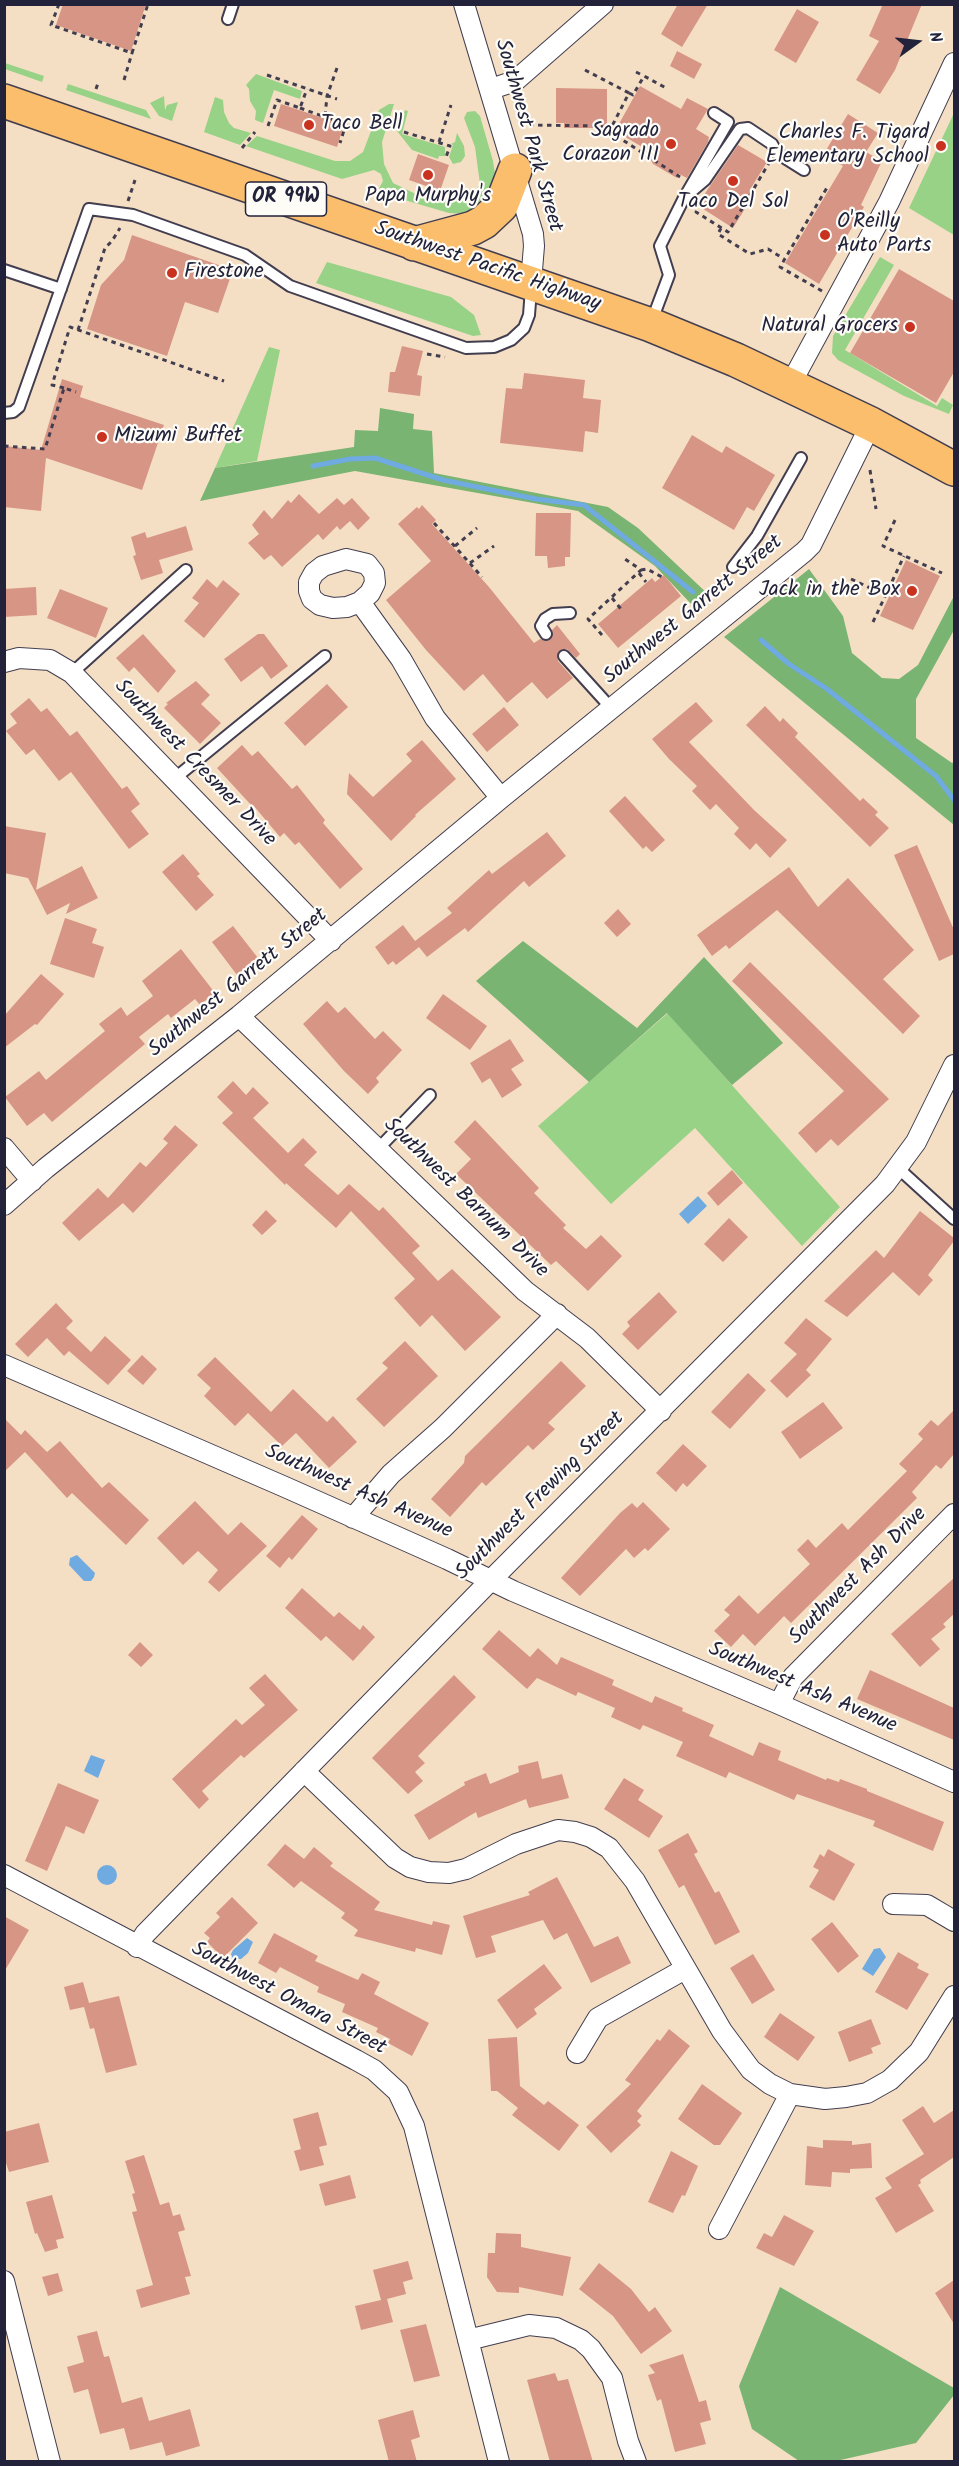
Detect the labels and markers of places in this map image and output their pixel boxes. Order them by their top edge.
place label: Taco Bell [321,112,402,138]
marker: Taco Bell [302,118,316,132]
place label: Sagrado Corazon III [562,119,659,169]
place label: Charles F. Tigard Elementary School [766,121,929,171]
marker: Sagrado Corazon III [664,137,678,151]
marker: Charles F. Tigard Elementary School [934,139,948,153]
marker: Papa Murphy's [421,168,435,182]
marker: Taco Del Sol [726,174,740,188]
place label: Papa Murphy's [365,184,491,210]
place label: Taco Del Sol [678,190,788,216]
place label: O'Reilly Auto Parts [837,210,931,260]
marker: O'Reilly Auto Parts [818,228,832,242]
place label: Firestone [184,260,264,286]
marker: Firestone [165,266,179,280]
place label: Natural Grocers [761,314,898,340]
marker: Natural Grocers [903,320,917,334]
place label: Mizumi Buffet [114,424,242,450]
marker: Mizumi Buffet [95,430,109,444]
place label: Jack in the Box [759,578,900,604]
marker: Jack in the Box [905,584,919,598]

